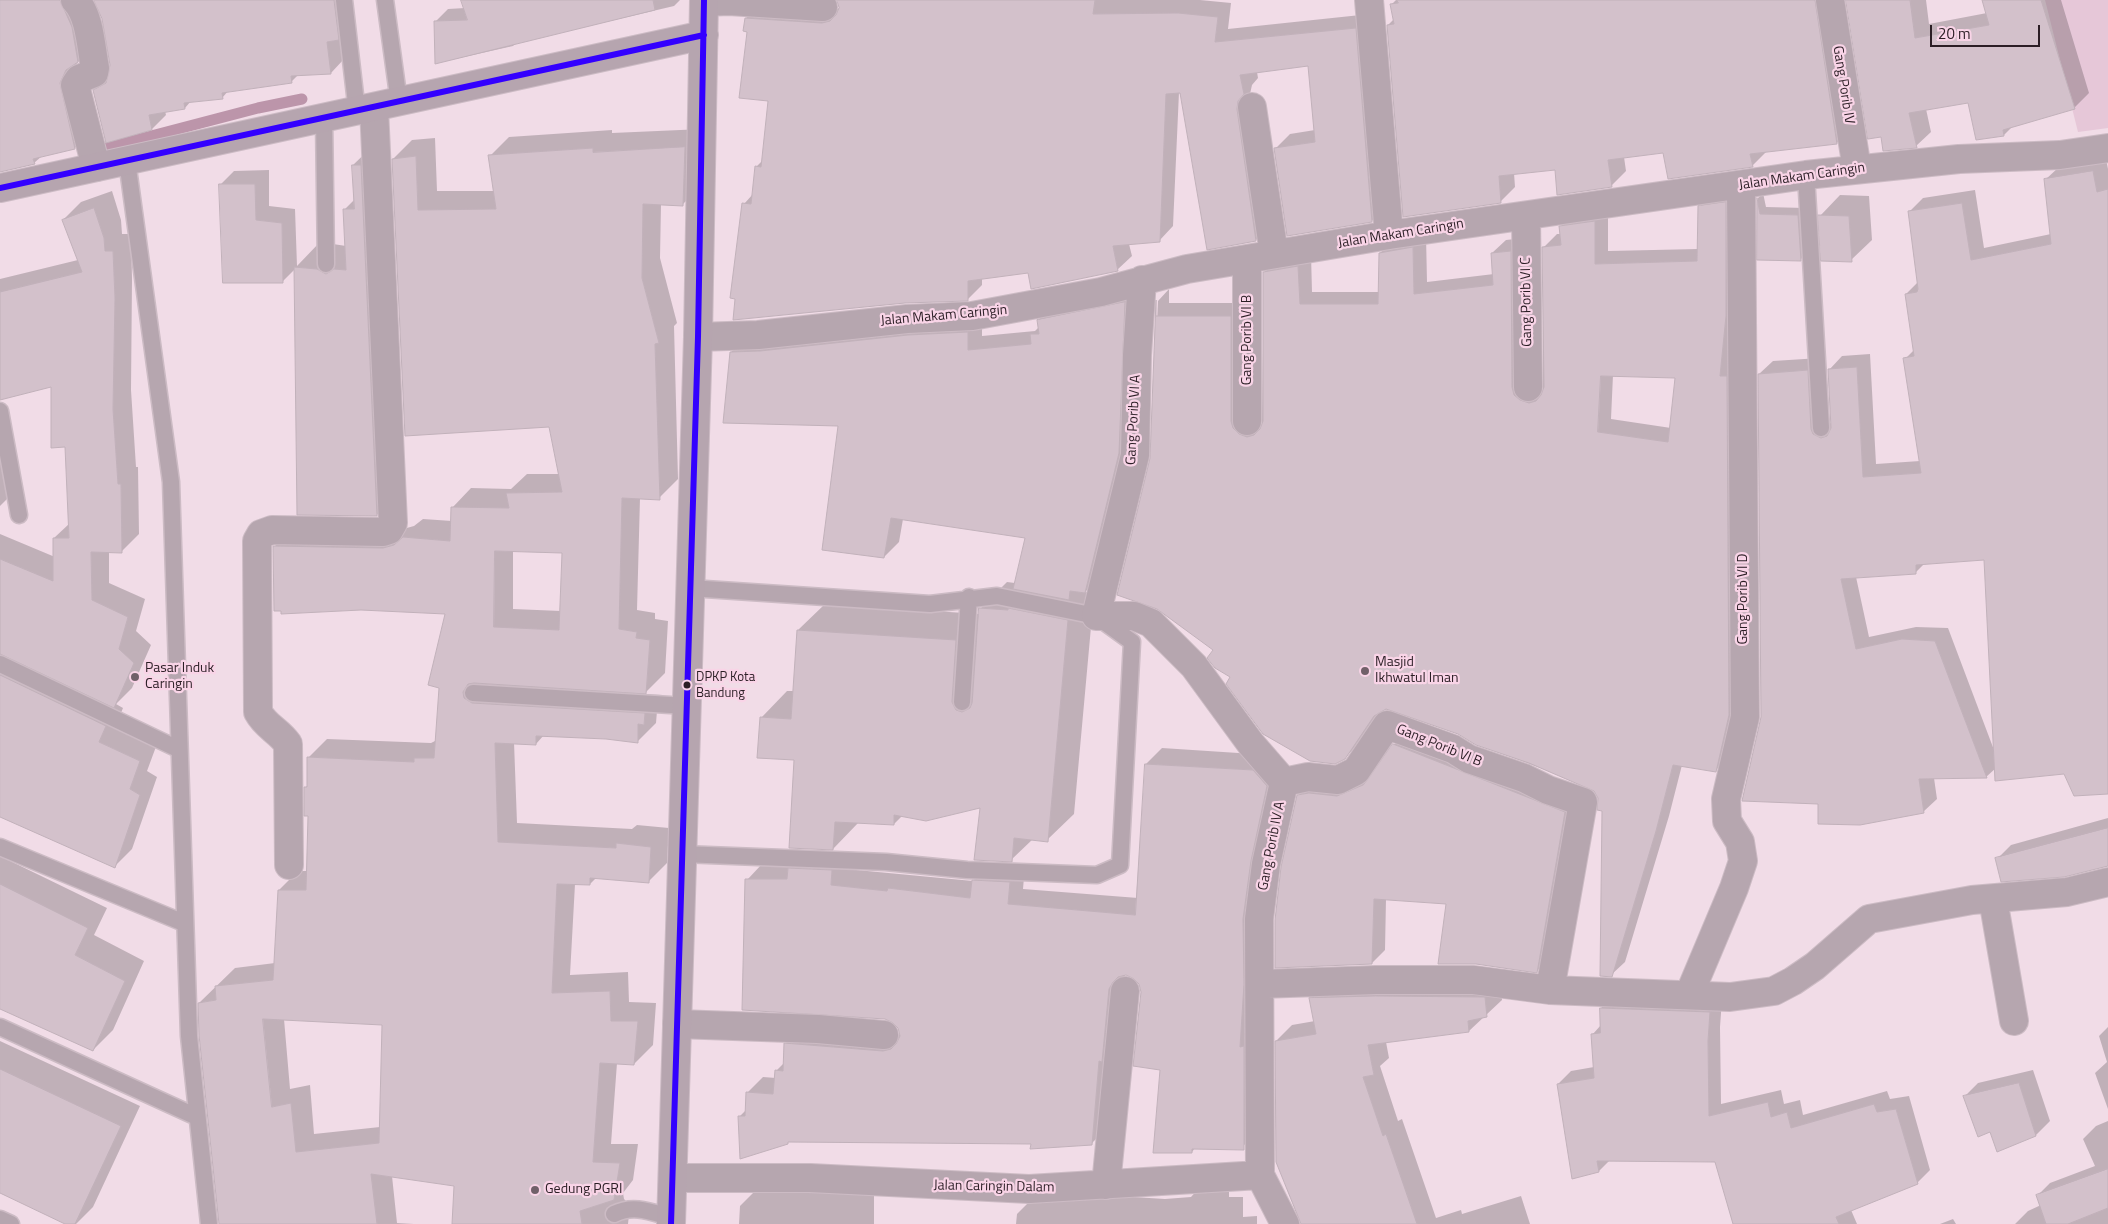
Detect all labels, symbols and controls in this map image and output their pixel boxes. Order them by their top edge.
scale bar [1933,15,2043,47]
text: 20 m [1938,22,1971,45]
street label: Gang Porib IV [1829,45,1857,125]
street label: Jalan Makam Caringin [1738,160,1866,194]
street label: Jalan Makam Caringin [1337,216,1465,252]
street label: Gang Porib VI C [1518,257,1536,347]
street label: Gang Porib VI B [1240,295,1256,385]
street label: Jalan Makam Caringin [880,302,1008,330]
street label: Gang Porib VI A [1123,374,1145,466]
street label: Gang Porib VI D [1736,553,1752,645]
place label: Masjid Ikhwatul Iman [1375,655,1459,688]
place label: Pasar Induk Caringin [145,661,214,694]
marker: Masjid Ikhwatul Iman [1359,665,1371,677]
place label: DPKP Kota Bandung [696,670,755,701]
marker: Pasar Induk Caringin [129,671,141,683]
marker: DPKP Kota Bandung [682,680,692,690]
street label: Gang Porib VI B [1394,721,1484,771]
street label: Gang Porib IV A [1255,800,1289,892]
street label: Jalan Caringin Dalam [933,1178,1055,1196]
place label: Gedung PGRI [545,1182,622,1198]
marker: Gedung PGRI [529,1184,541,1196]

